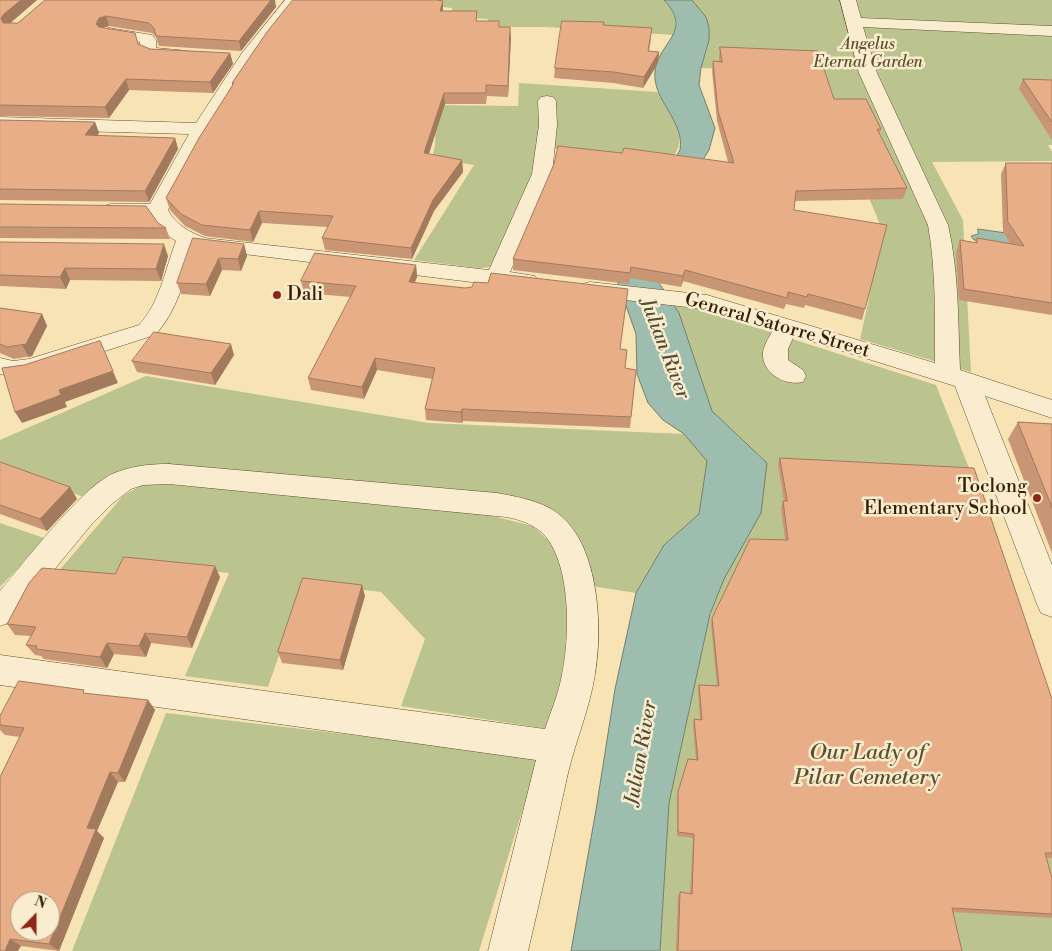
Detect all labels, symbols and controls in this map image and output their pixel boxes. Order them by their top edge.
park label: Angelus Eternal Garden [813,35,923,73]
place label: Dali [287,284,323,306]
marker: Dali [271,289,283,301]
street label: General Satorre Street [682,289,872,363]
water label: Julian River [634,295,694,403]
place label: Toclong Elementary School [864,476,1027,520]
marker: Toclong Elementary School [1031,492,1043,504]
water label: Julian River [621,699,663,807]
park label: Our Lady of Pilar Cemetery [794,741,940,792]
north arrow [10,891,60,941]
text: N [32,893,49,913]

